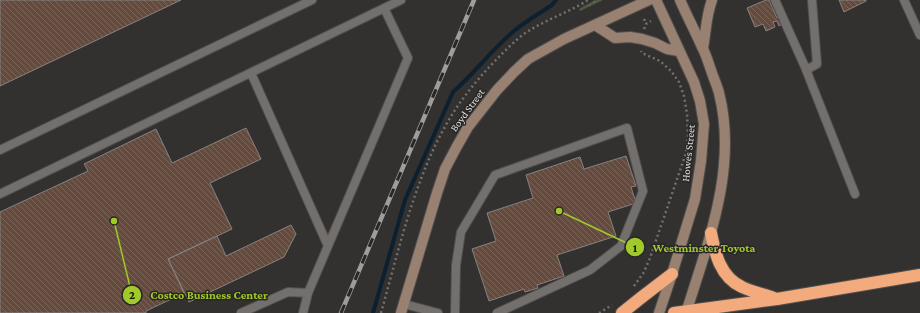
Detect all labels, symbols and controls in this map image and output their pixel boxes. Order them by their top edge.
street label: Boyd Street [447,86,488,134]
street label: Howes Street [679,123,697,182]
callout: Westminster Toyota [625,235,764,259]
text: 1 [633,241,638,255]
text: Westminster Toyota [652,241,756,255]
callout: Costco Business Center [122,283,276,307]
text: 2 [129,288,135,302]
text: Costco Business Center [150,288,268,302]

